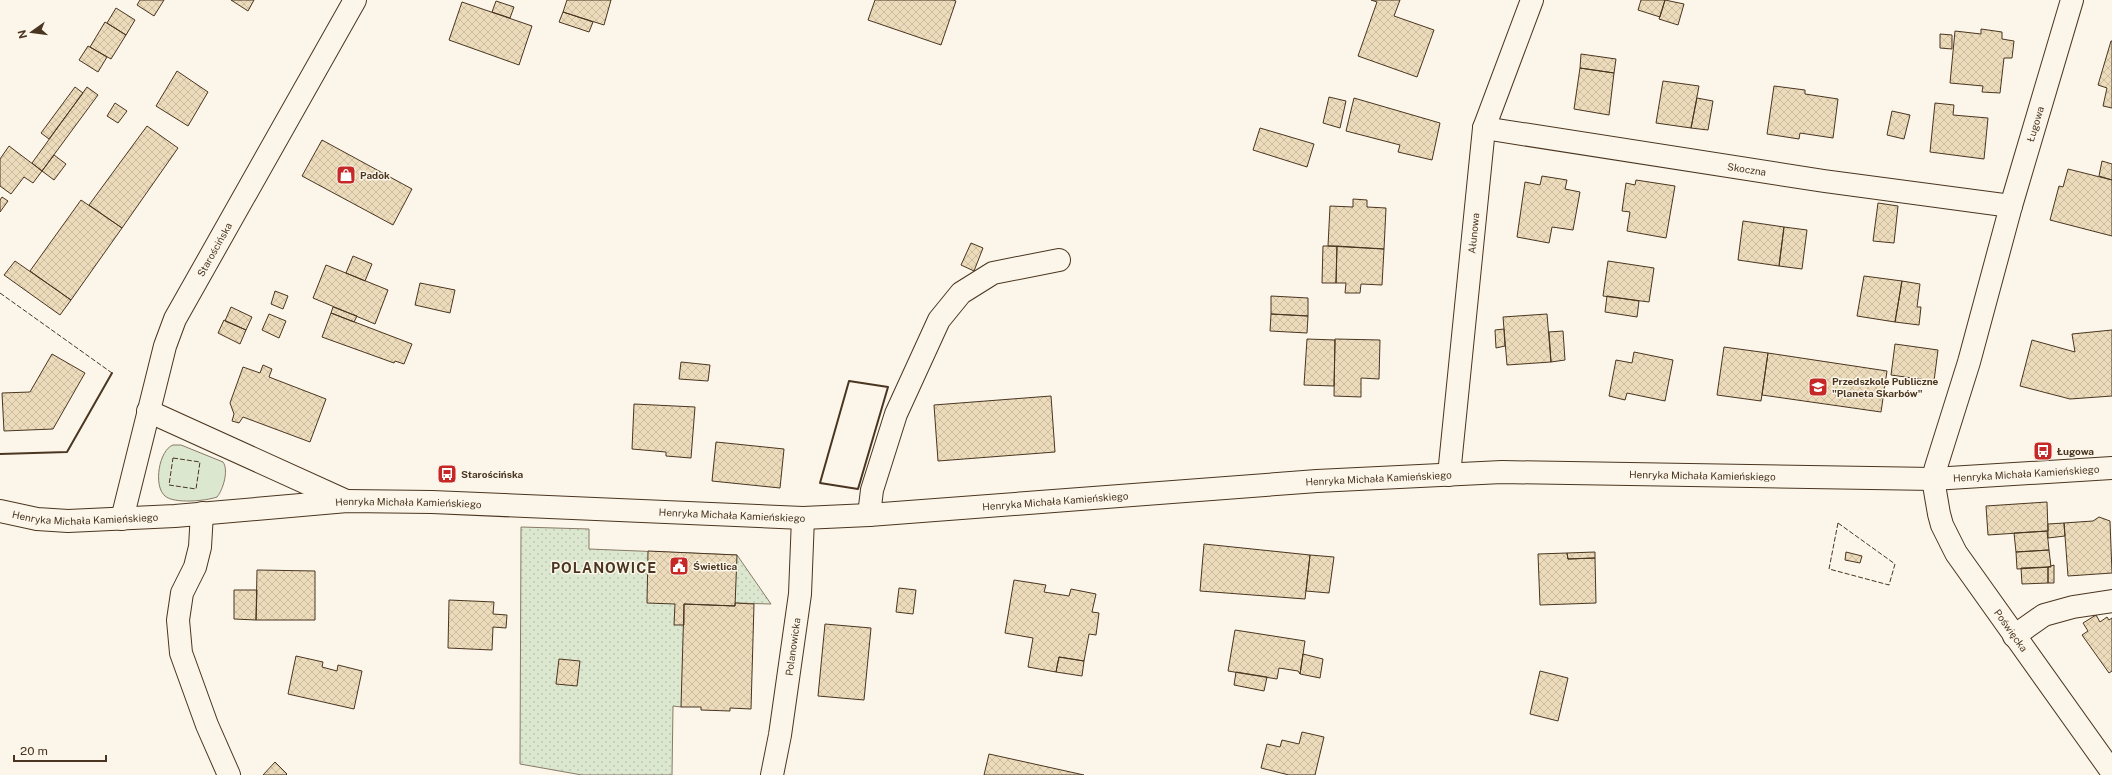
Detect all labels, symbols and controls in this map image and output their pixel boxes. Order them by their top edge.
north arrow [12,12,52,52]
text: N [15,29,29,40]
street label: Ługowa [2024,105,2046,143]
street label: Skoczna [1727,160,1767,178]
shop icon: Padok [335,164,357,186]
place label: Padok [360,169,390,181]
street label: Ałunowa [1465,212,1481,254]
street label: Starościńska [194,220,234,279]
place label: Przedszkole Publiczne "Planeta Skarbów" [1832,375,1939,399]
school or university icon: Przedszkole Publiczne "Planeta Skarbów" [1807,376,1829,398]
bus stop icon: Ługowa [2032,440,2054,462]
place label: Ługowa [2057,445,2094,457]
bus stop icon: Starościńska [436,463,458,485]
street label: Henryka Michała Kamieńskiego [1953,463,2100,484]
place label: Starościńska [461,468,524,480]
street label: Henryka Michała Kamieńskiego [1305,468,1452,488]
street label: Henryka Michała Kamieńskiego [1629,468,1776,482]
street label: Henryka Michała Kamieńskiego [982,489,1129,512]
street label: Henryka Michała Kamieńskiego [335,495,482,510]
street label: Henryka Michała Kamieńskiego [659,506,806,524]
street label: Henryka Michała Kamieńskiego [11,508,159,527]
public building icon: Świetlica [668,555,690,577]
district label: POLANOWICE [551,560,657,576]
place label: Świetlica [693,560,738,572]
street label: Poświęcka [1992,607,2030,654]
street label: Polanowicka [782,617,803,676]
scale bar [14,737,106,763]
text: 20 m [20,744,48,758]

